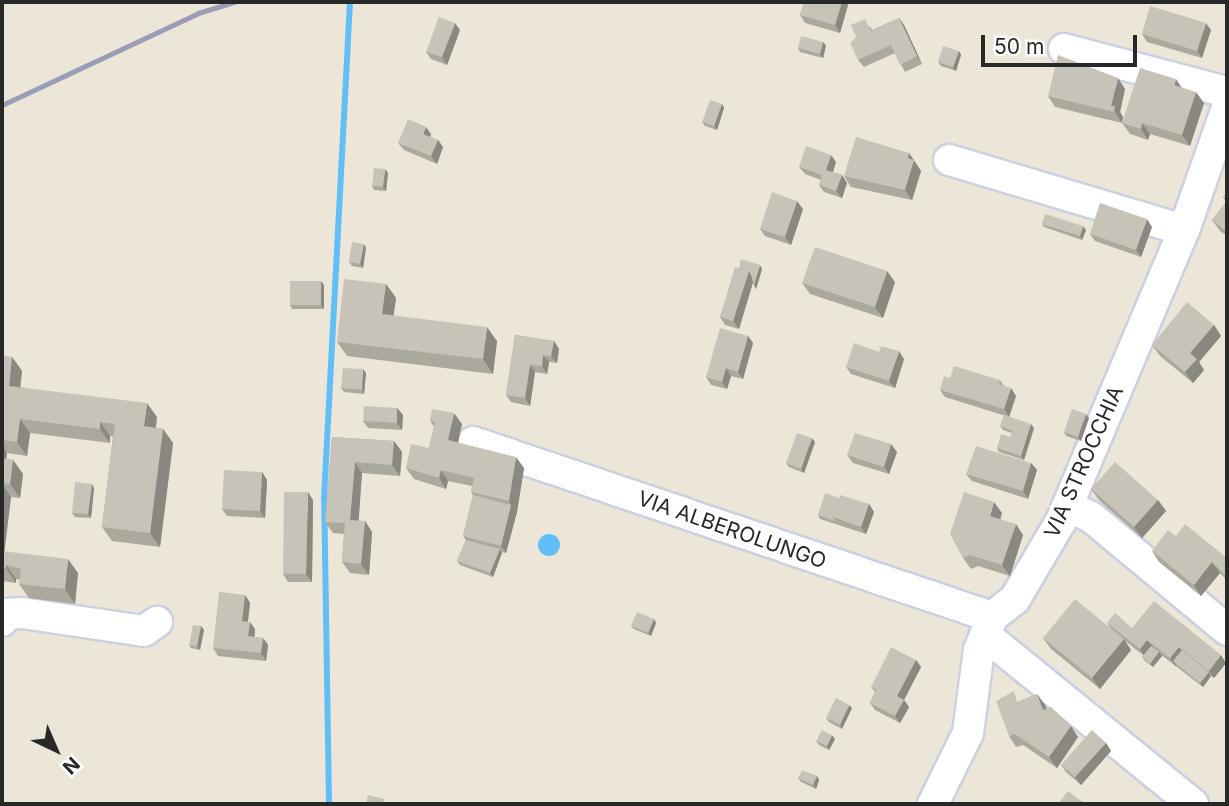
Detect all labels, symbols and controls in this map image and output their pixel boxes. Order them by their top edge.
scale bar [984,21,1140,65]
text: 50 m [994,34,1044,59]
street label: VIA STROCCHIA [1039,382,1129,542]
street label: VIA ALBEROLUNGO [634,486,830,574]
north arrow [21,715,91,785]
text: N [58,752,84,779]

